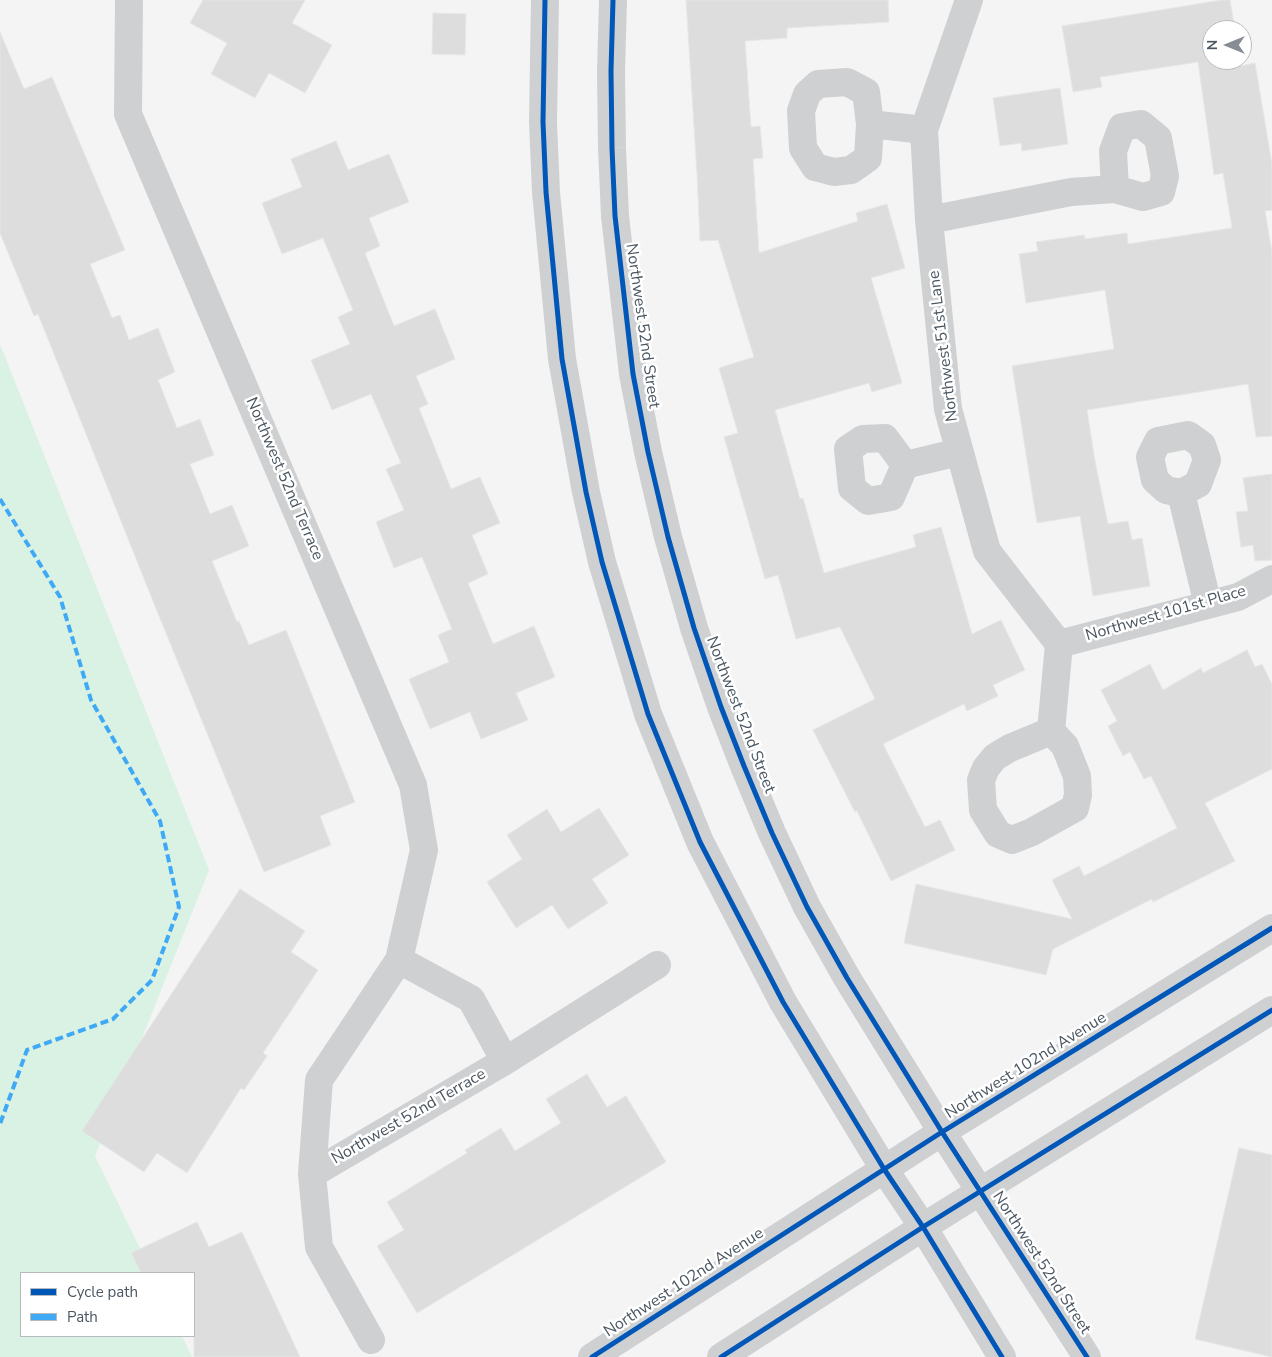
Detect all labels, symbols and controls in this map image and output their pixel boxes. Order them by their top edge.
north arrow [1202,20,1252,70]
text: N [1203,40,1222,50]
street label: Northwest 52nd Street [621,242,663,410]
street label: Northwest 51st Lane [925,269,963,423]
street label: Northwest 52nd Terrace [241,395,327,563]
street label: Northwest 101st Place [1084,582,1248,646]
street label: Northwest 52nd Street [701,634,779,796]
street label: Northwest 102nd Avenue [942,1008,1110,1124]
street label: Northwest 52nd Terrace [328,1065,490,1169]
street label: Northwest 52nd Street [988,1188,1094,1338]
street label: Northwest 102nd Avenue [601,1224,767,1342]
legend [20,1272,195,1337]
text: Cycle path [67,1282,138,1302]
text: Path [67,1307,98,1327]

